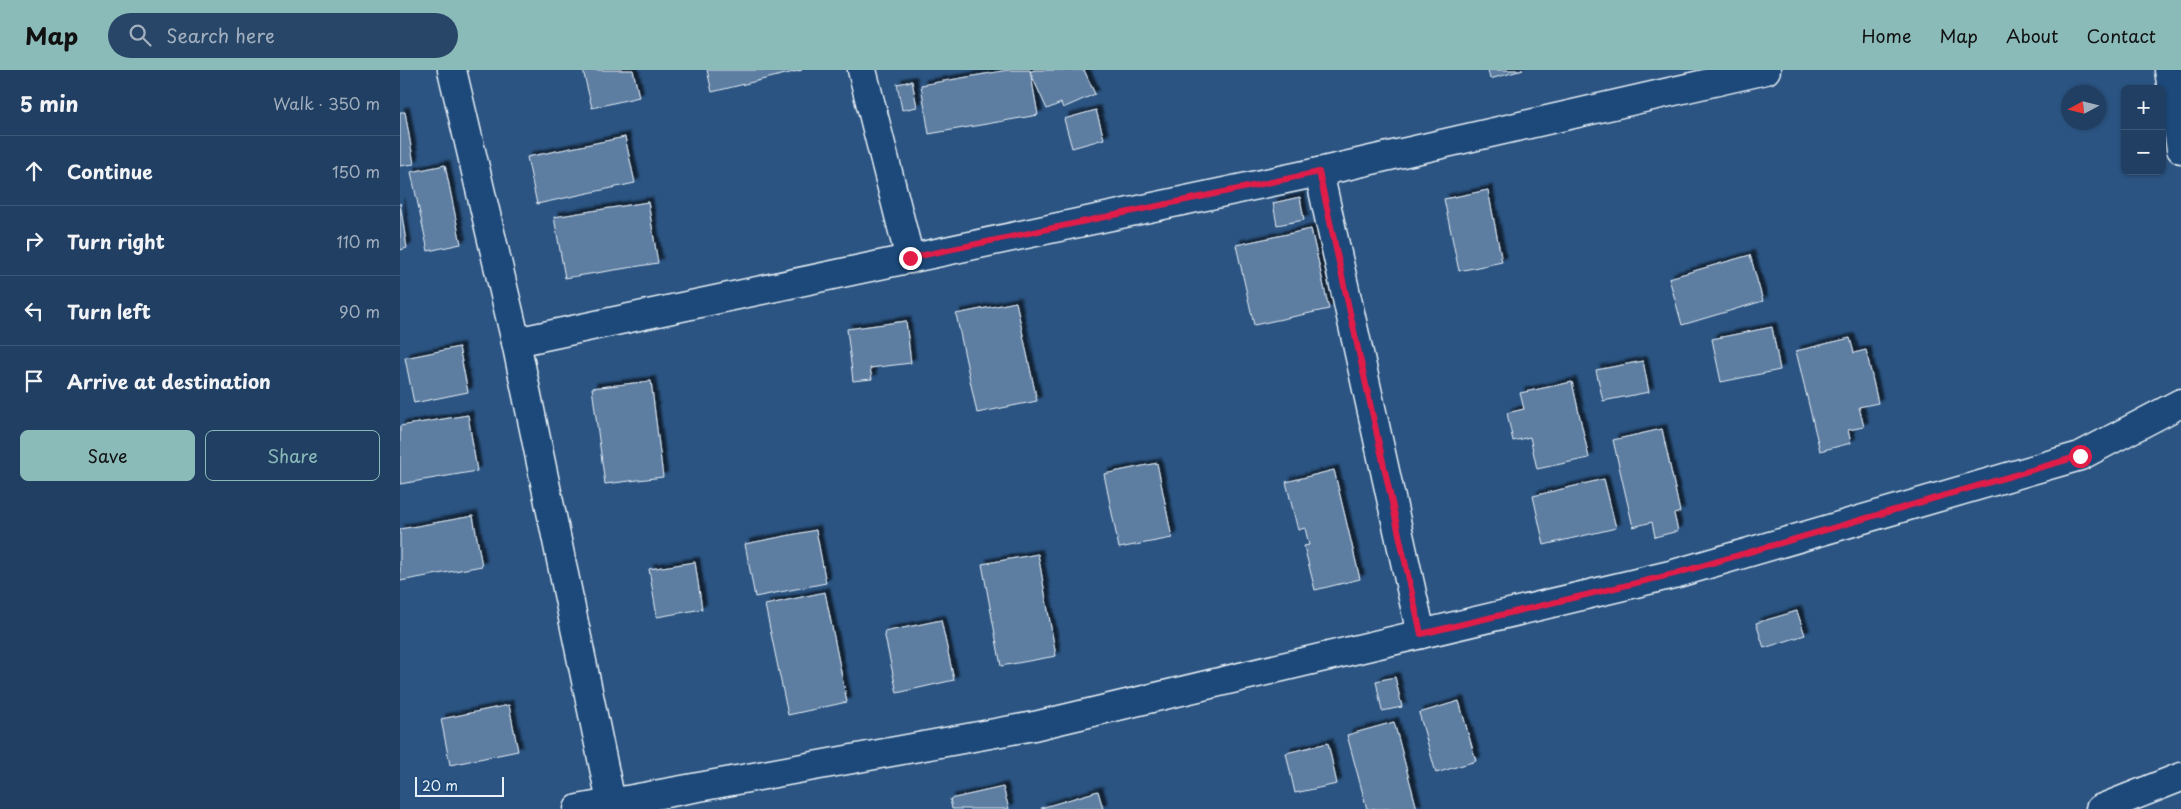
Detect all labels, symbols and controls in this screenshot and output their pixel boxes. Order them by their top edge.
search box [108,13,458,58]
text: Map [25,17,78,53]
icon: search [126,21,154,49]
text: Search here [166,21,275,49]
text: Home [1861,22,1911,49]
text: Map [1939,22,1978,49]
text: About [2006,22,2058,49]
text: Contact [2086,22,2156,49]
north arrow [2061,85,2106,130]
map controls [2121,85,2166,175]
button: + [2121,85,2166,130]
text: 5 min [20,87,78,119]
text: Walk · 350 m [273,91,380,115]
button: − [2121,130,2166,175]
icon: ahead [20,157,48,185]
text: Continue [67,157,153,185]
text: 150 m [332,159,380,183]
icon: right [20,227,48,255]
text: Turn right [67,227,165,255]
text: 110 m [337,229,380,253]
route end [899,247,922,270]
icon: left [20,297,48,325]
text: Turn left [67,297,151,325]
text: 90 m [339,299,380,323]
icon: arrive [20,367,48,395]
text: Arrive at destination [67,367,271,395]
button: Save [20,430,195,481]
button: Share [205,430,380,481]
route start [2069,445,2092,468]
scale bar [415,774,504,797]
text: 20 m [422,775,458,796]

